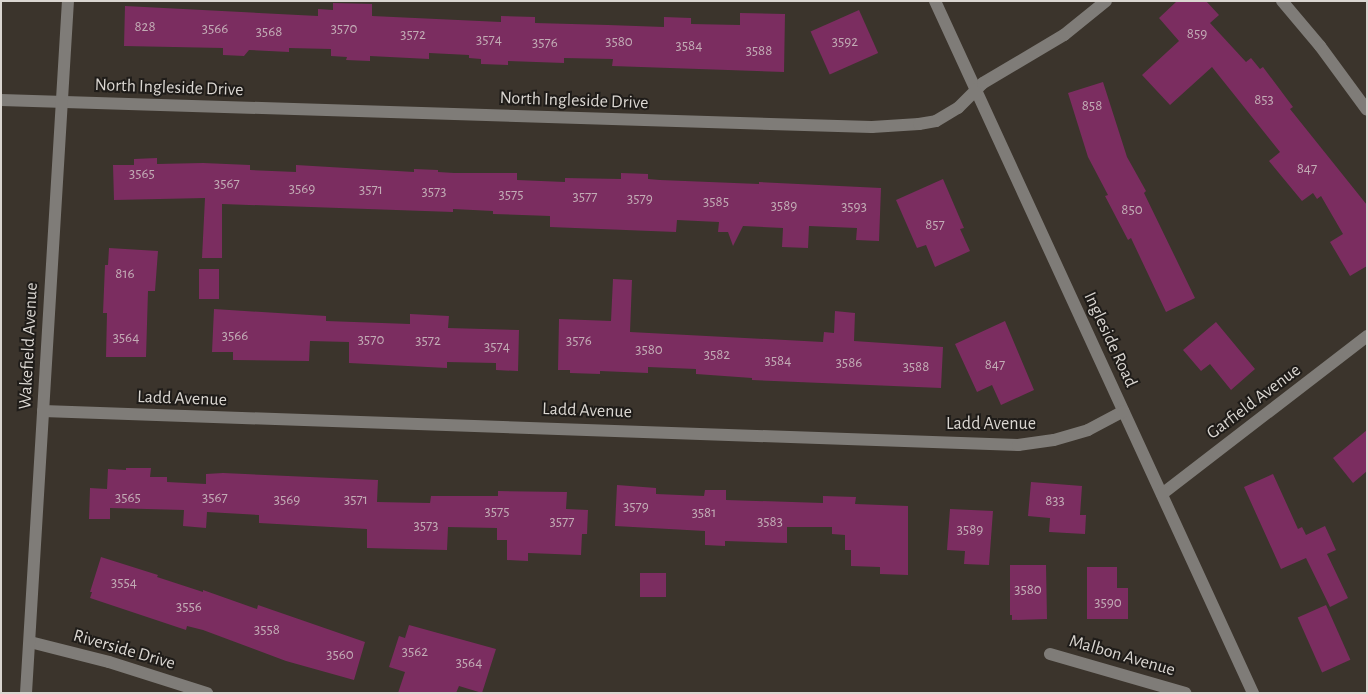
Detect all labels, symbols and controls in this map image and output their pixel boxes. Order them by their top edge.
house number: 828 [134,18,156,36]
house number: 3566 [202,20,228,38]
house number: 3570 [331,20,357,38]
house number: 3568 [256,23,282,41]
house number: 859 [1187,25,1207,43]
house number: 3572 [400,26,426,44]
house number: 3574 [476,31,502,49]
house number: 3580 [605,33,633,51]
house number: 3592 [832,33,858,51]
house number: 3576 [532,34,558,52]
house number: 3584 [676,37,702,55]
house number: 3588 [746,42,772,60]
street label: North Ingleside Drive [94,75,244,101]
street label: North Ingleside Drive [499,88,649,114]
house number: 853 [1254,91,1274,109]
house number: 858 [1082,97,1102,115]
house number: 847 [1297,160,1317,178]
house number: 3565 [129,165,155,183]
house number: 3567 [214,175,240,193]
house number: 3569 [289,180,315,198]
house number: 3571 [359,181,383,199]
house number: 3573 [422,183,446,201]
house number: 3575 [499,186,523,204]
house number: 3577 [573,188,597,206]
house number: 3579 [627,190,653,208]
house number: 3585 [703,193,729,211]
house number: 3589 [771,197,797,215]
house number: 3593 [841,198,867,216]
house number: 850 [1121,201,1143,219]
house number: 857 [925,216,945,234]
house number: 816 [115,265,135,283]
street label: Wakefield Avenue [15,282,43,410]
street label: Ingleside Road [1078,289,1142,391]
house number: 3566 [222,327,248,345]
house number: 3564 [113,329,139,347]
house number: 3570 [358,331,384,349]
house number: 3572 [415,332,441,350]
house number: 3576 [566,332,592,350]
house number: 3574 [484,338,510,356]
house number: 3580 [635,341,663,359]
house number: 3582 [704,346,730,364]
house number: 3584 [765,352,791,370]
house number: 3586 [836,354,862,372]
house number: 847 [985,356,1005,374]
house number: 3588 [903,358,929,376]
street label: Garfield Avenue [1203,360,1305,444]
street label: Ladd Avenue [137,387,227,411]
street label: Ladd Avenue [542,399,632,423]
street label: Ladd Avenue [946,413,1036,435]
house number: 3565 [115,489,141,507]
house number: 3567 [202,489,228,507]
house number: 3569 [274,491,300,509]
house number: 3571 [344,491,368,509]
house number: 833 [1045,492,1065,510]
house number: 3579 [623,498,649,516]
house number: 3575 [485,503,509,521]
house number: 3581 [692,504,716,522]
house number: 3577 [550,513,574,531]
house number: 3583 [757,513,783,531]
house number: 3573 [414,517,438,535]
house number: 3589 [957,521,983,539]
house number: 3554 [111,574,137,592]
house number: 3580 [1014,581,1042,599]
house number: 3590 [1094,594,1122,612]
house number: 3556 [176,598,202,616]
house number: 3558 [254,621,280,639]
street label: Riverside Drive [71,625,177,675]
street label: Malbon Avenue [1066,631,1178,681]
house number: 3562 [402,643,428,661]
house number: 3560 [326,646,354,664]
house number: 3564 [456,654,482,672]

